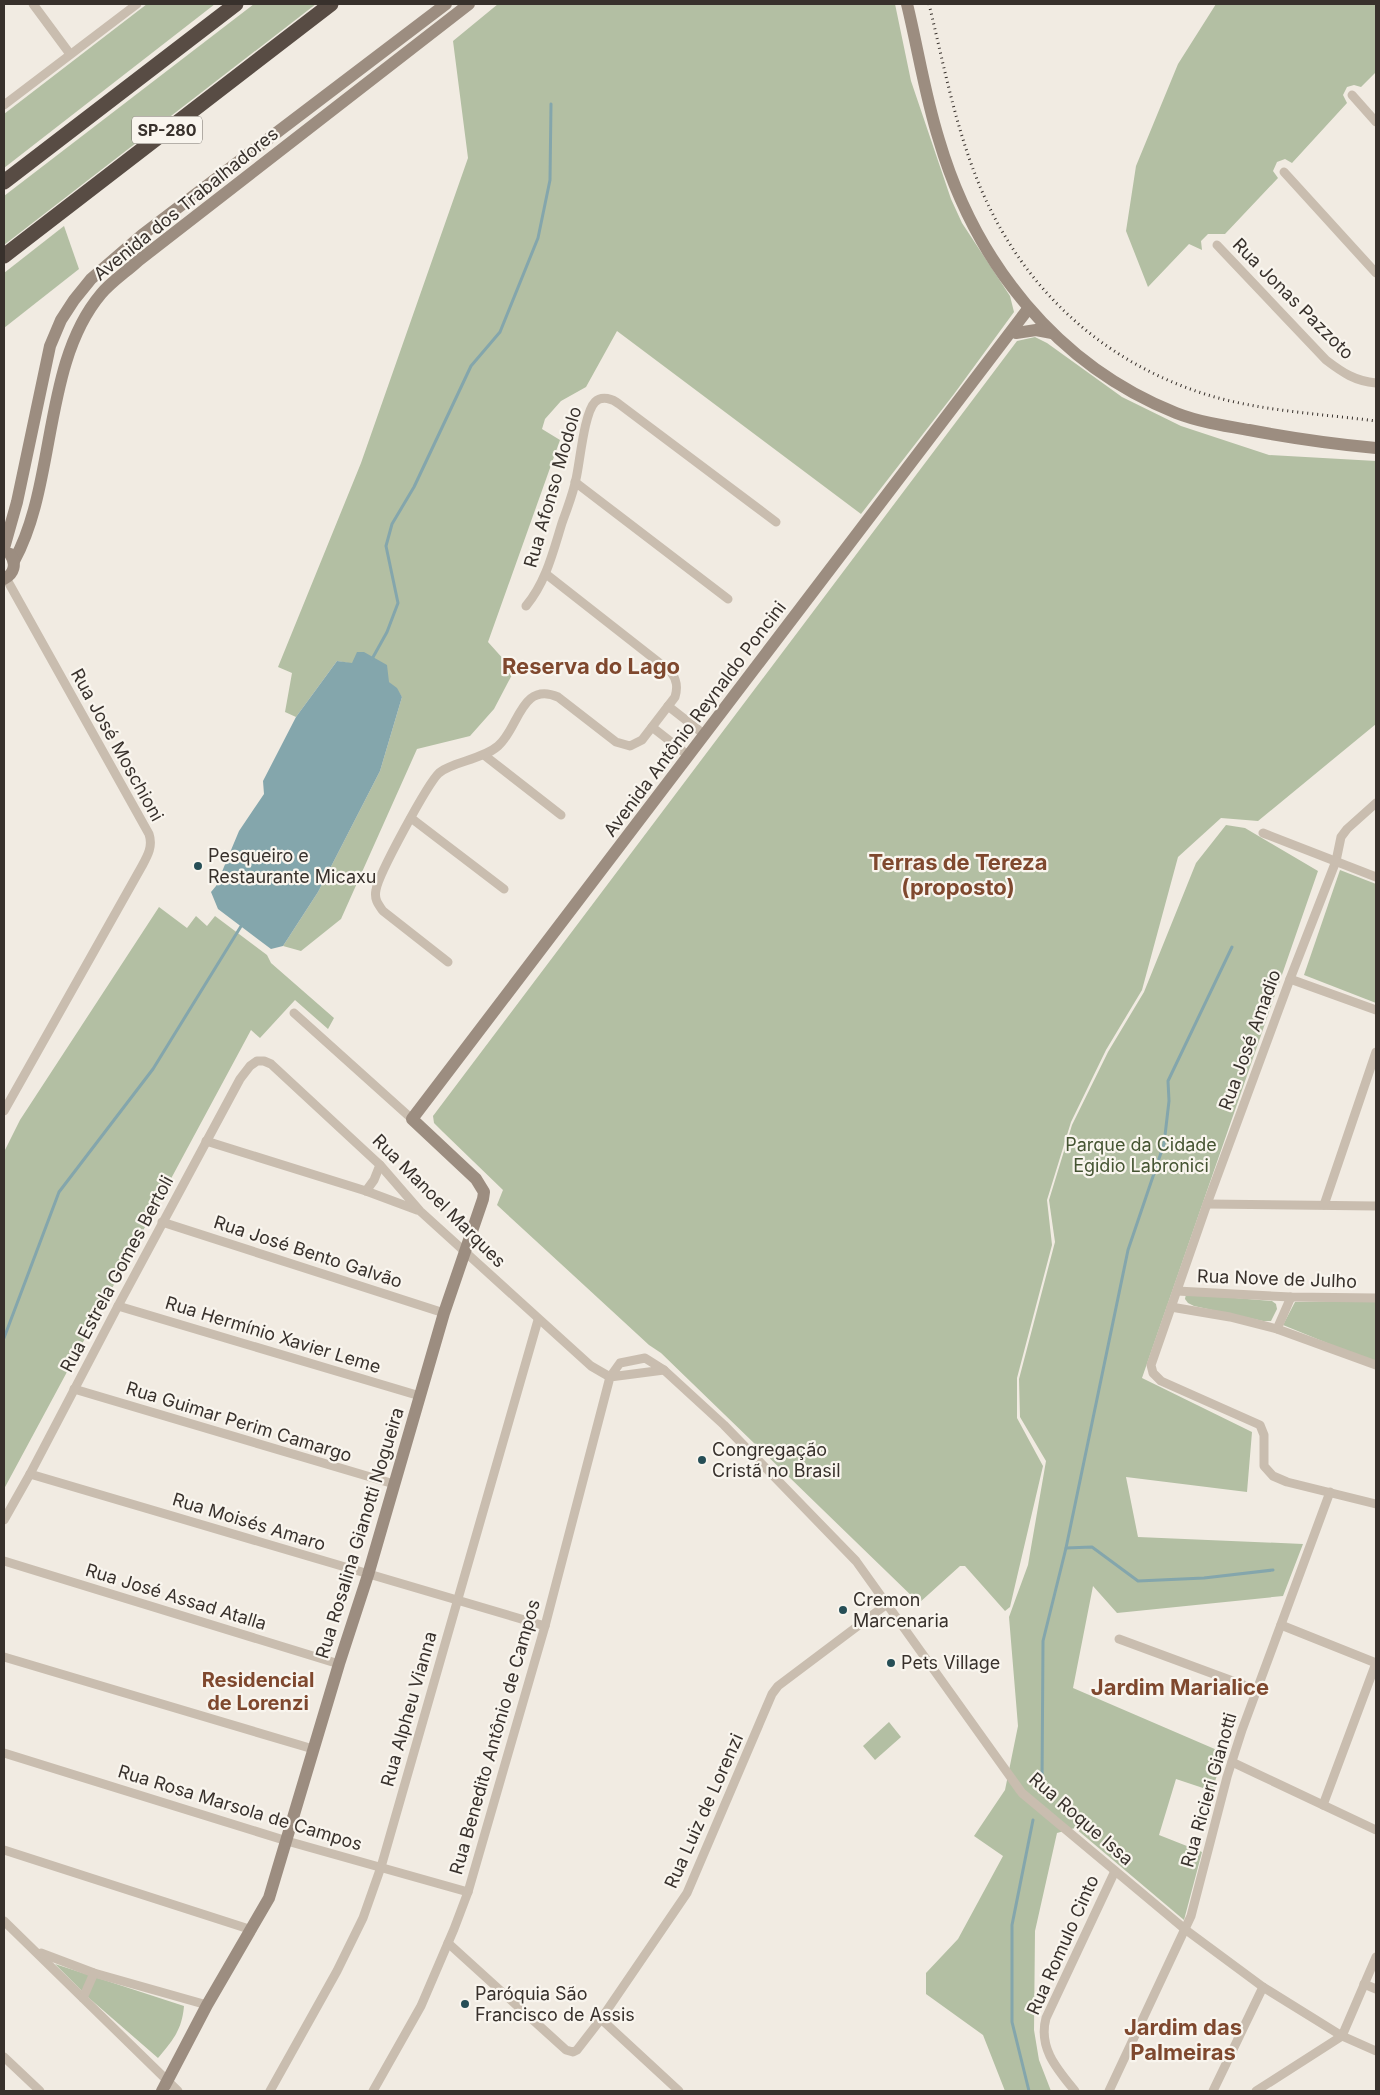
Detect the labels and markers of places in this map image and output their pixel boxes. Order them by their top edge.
place label: Pesqueiro e Restaurante Micaxu [208,845,377,887]
marker: Pesqueiro e Restaurante Micaxu [192,860,204,872]
place label: Congregação Cristã no Brasil [712,1439,841,1481]
marker: Congregação Cristã no Brasil [696,1454,708,1466]
place label: Cremon Marcenaria [853,1589,949,1631]
marker: Cremon Marcenaria [837,1604,849,1616]
place label: Pets Village [901,1652,1000,1673]
marker: Pets Village [885,1657,897,1669]
place label: Paróquia São Francisco de Assis [475,1983,635,2025]
marker: Paróquia São Francisco de Assis [459,1998,471,2010]

